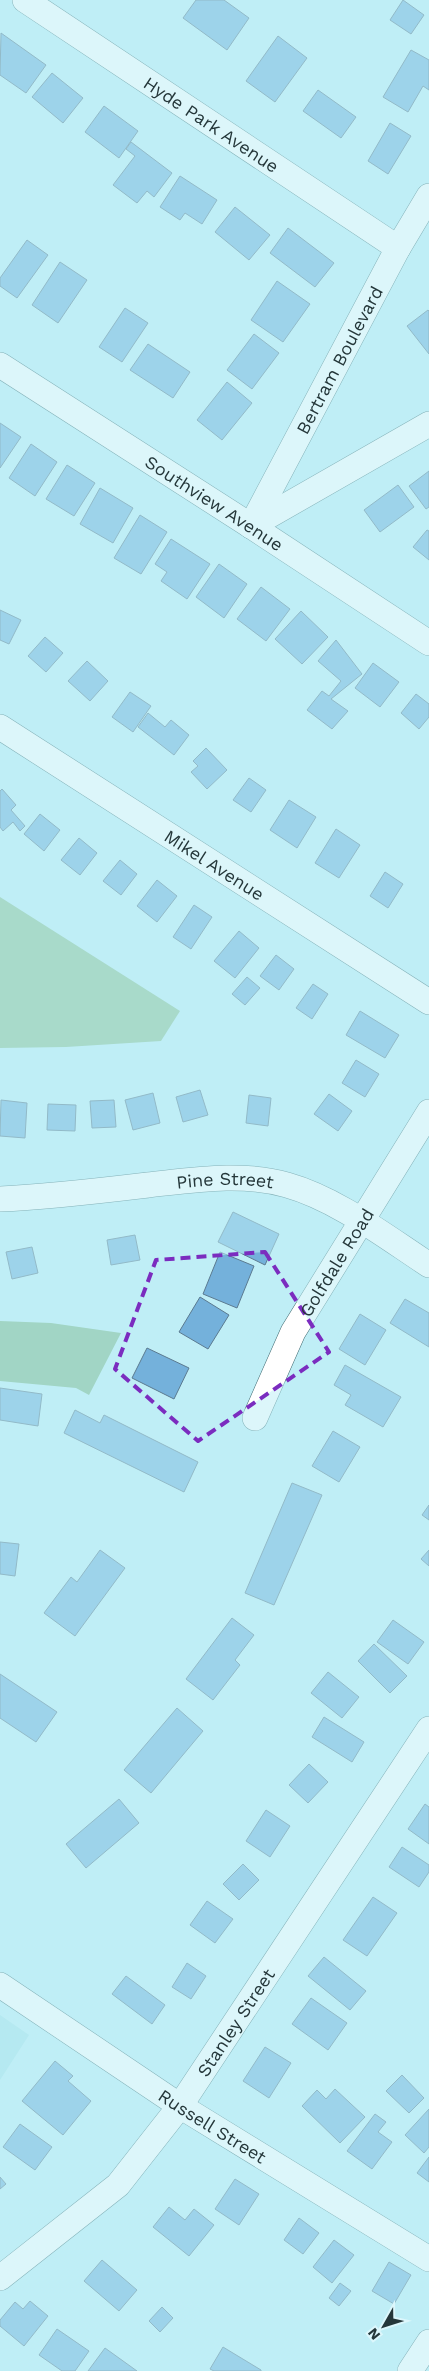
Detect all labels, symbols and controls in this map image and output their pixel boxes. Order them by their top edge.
street label: Hyde Park Avenue [140,72,283,176]
street label: Bertram Boulevard [291,282,387,437]
street label: Southview Avenue [142,451,288,555]
street label: Mikel Avenue [161,825,269,904]
street label: Pine Street [175,1167,276,1192]
street label: Golfdale Road [295,1204,378,1320]
street label: Stanley Street [192,1964,279,2080]
street label: Russell Street [155,2084,271,2167]
north arrow [359,2301,409,2351]
text: N [364,2325,383,2343]

